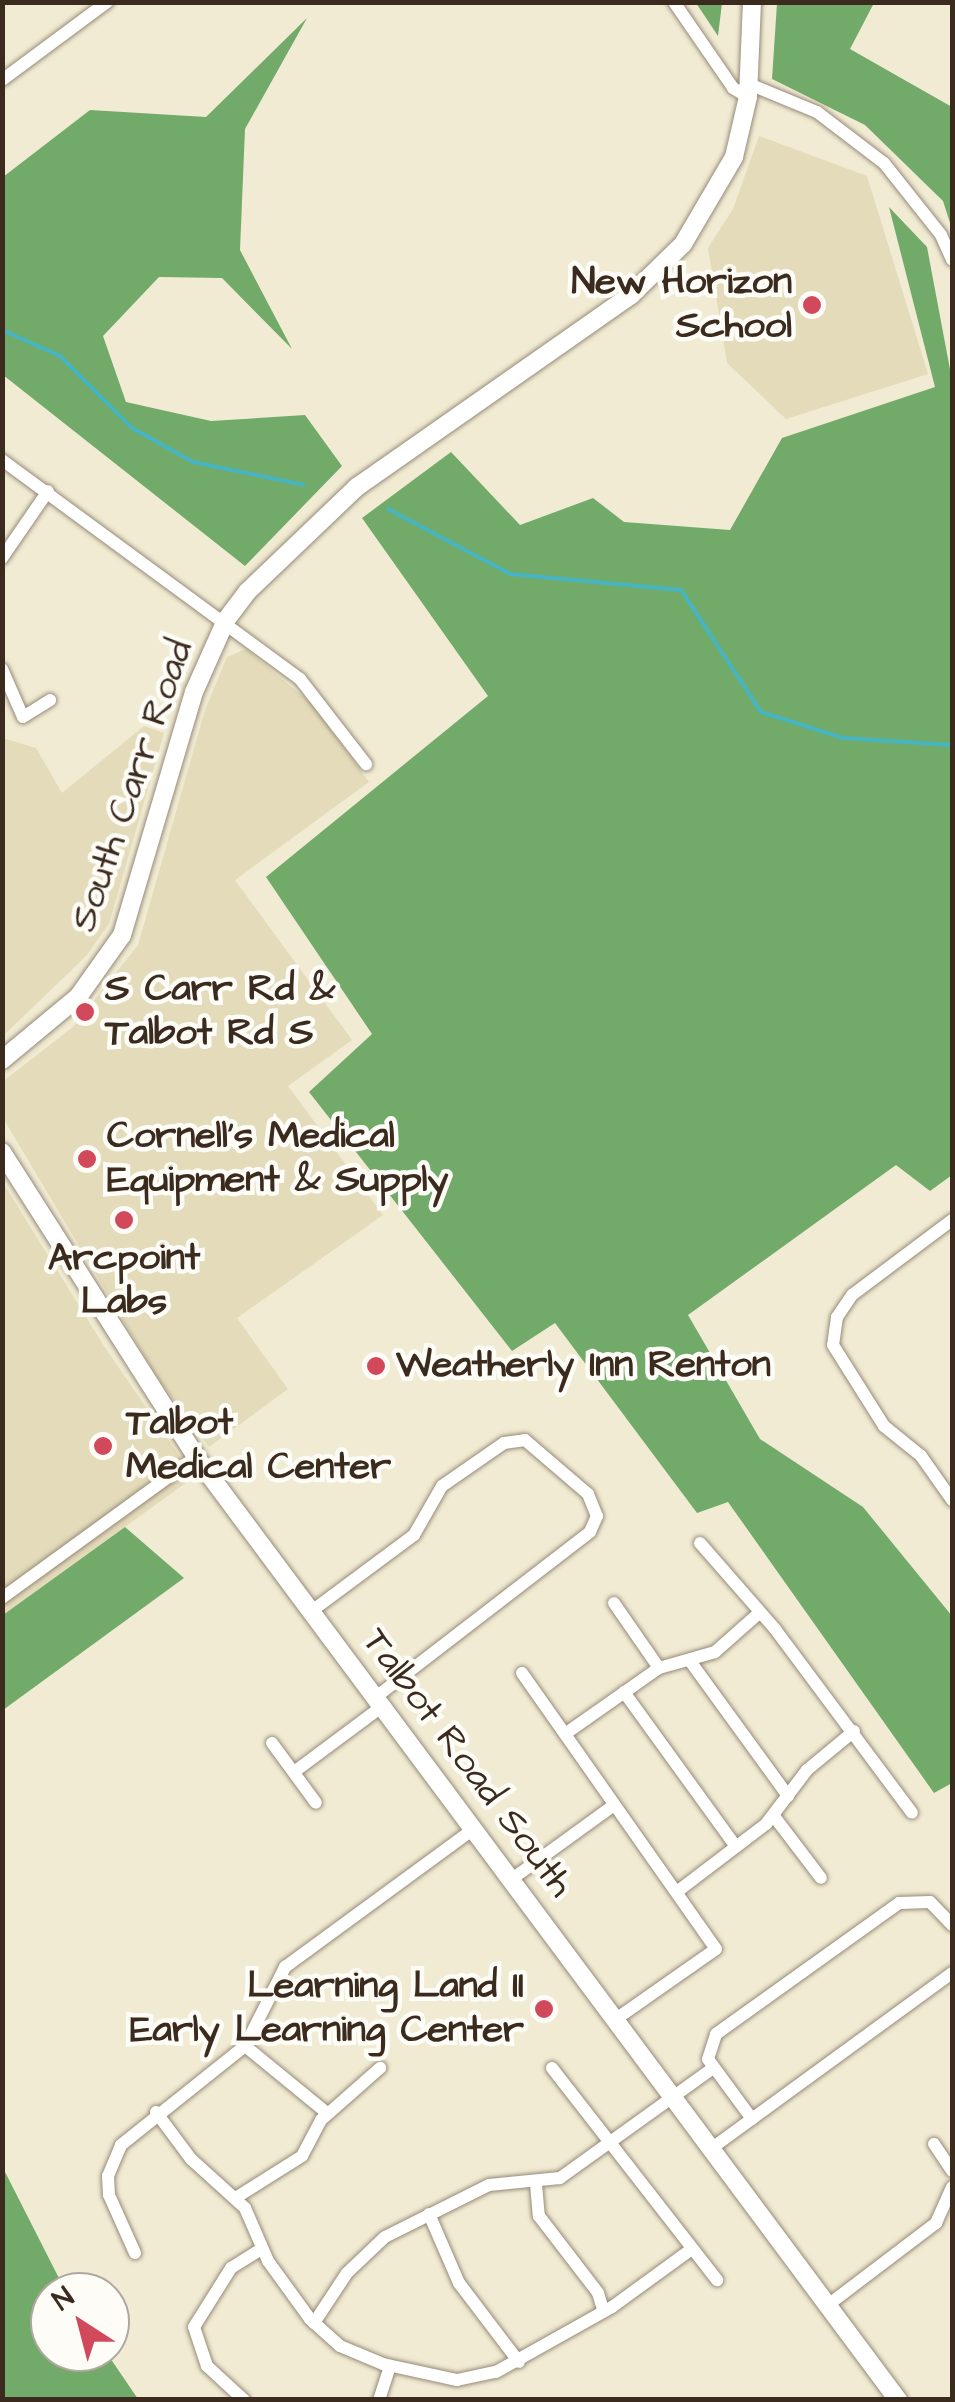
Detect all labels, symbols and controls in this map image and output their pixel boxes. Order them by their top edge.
place label: New Horizon School [571,260,792,350]
marker: New Horizon School [801,294,823,316]
street label: South Carr Road [62,634,204,938]
place label: S Carr Rd & Talbot Rd S [105,967,335,1056]
marker: S Carr Rd & Talbot Rd S [74,1001,96,1023]
place label: Cornell's Medical Equipment & Supply [107,1114,448,1204]
marker: Cornell's Medical Equipment & Supply [76,1148,98,1170]
marker: Arcpoint Labs [113,1209,135,1231]
place label: Arcpoint Labs [48,1236,200,1326]
place label: Weatherly Inn Renton [396,1343,771,1389]
marker: Weatherly Inn Renton [365,1355,387,1377]
place label: Talbot Medical Center [126,1401,391,1490]
marker: Talbot Medical Center [90,1433,116,1459]
street label: Talbot Road South [351,1620,583,1906]
place label: Learning Land II Early Learning Center [130,1964,524,2054]
marker: Learning Land II Early Learning Center [533,1998,555,2020]
north arrow [30,2272,130,2372]
text: N [45,2278,82,2320]

